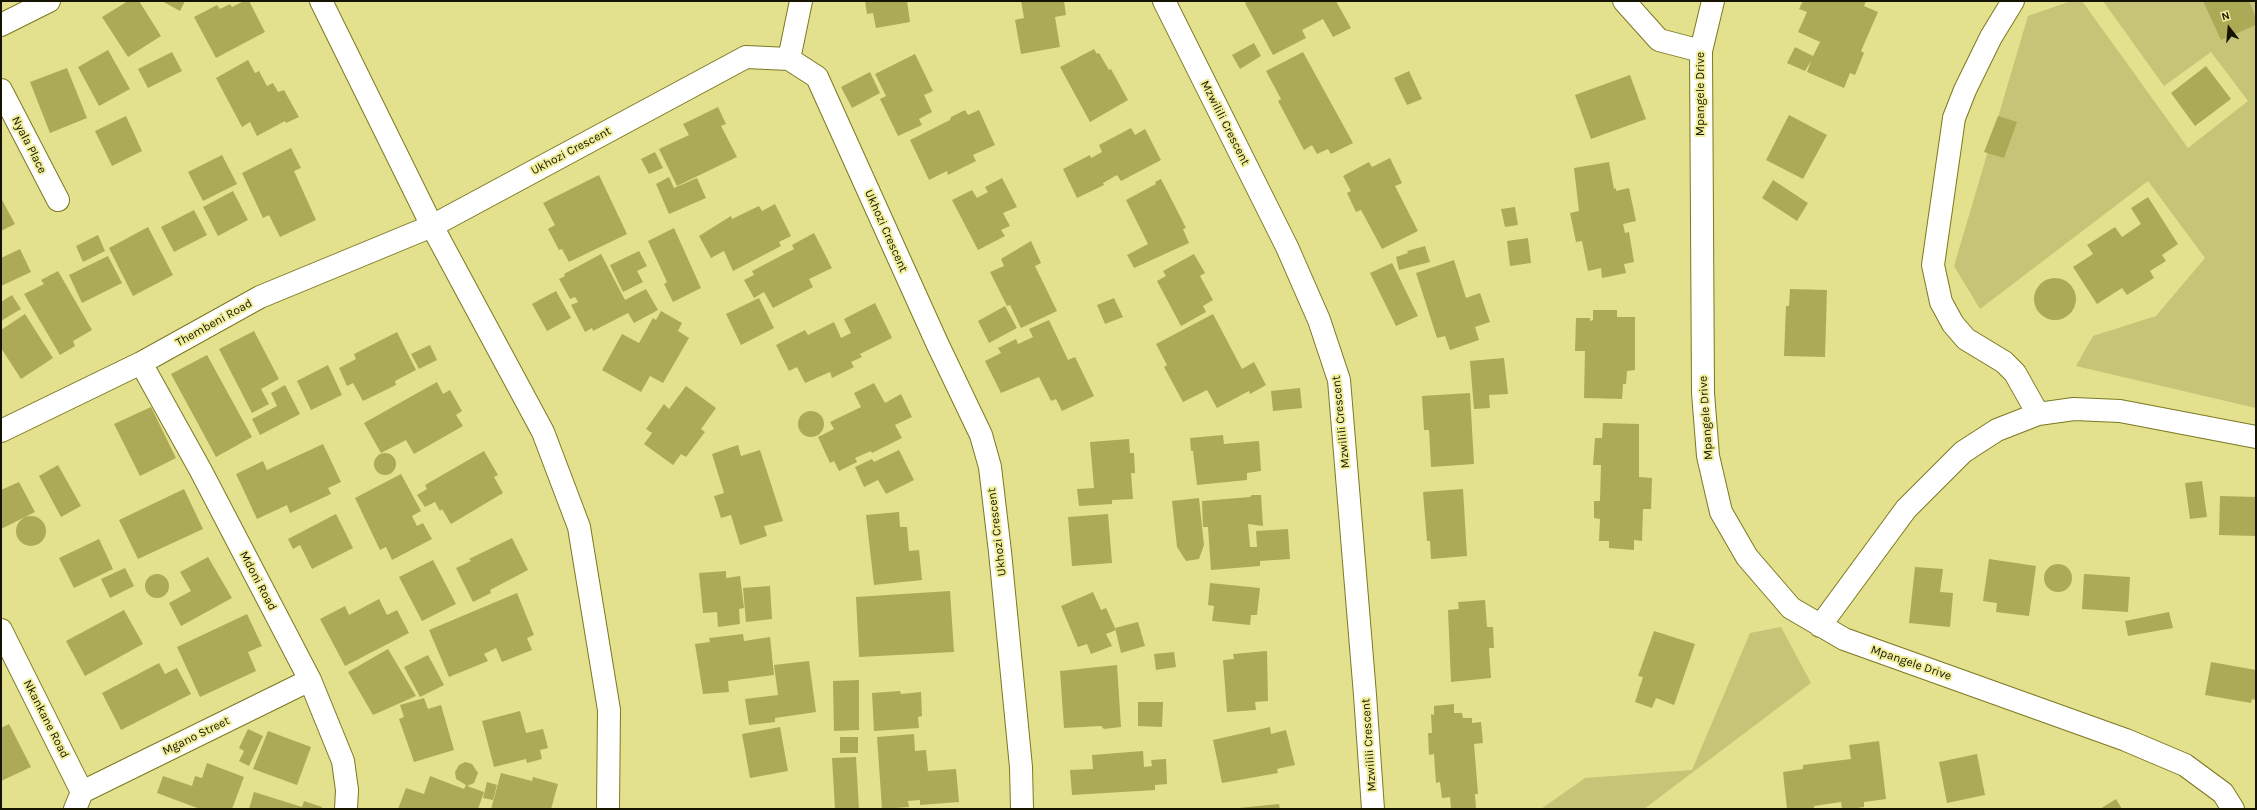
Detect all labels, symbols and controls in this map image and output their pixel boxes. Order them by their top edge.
north arrow [2209,8,2249,48]
text: N [2220,9,2231,23]
street label: Mpangele Drive [1694,52,1708,136]
street label: Mzwilili Crescent [1197,78,1253,168]
street label: Nyala Place [8,114,50,176]
street label: Ukhozi Crescent [528,124,614,178]
street label: Ukhozi Crescent [861,188,911,274]
street label: Thembeni Road [173,296,255,350]
street label: Mzwilili Crescent [1329,375,1353,469]
street label: Mpangele Drive [1696,375,1716,461]
street label: Ukhozi Crescent [984,487,1010,577]
street label: Mdoni Road [236,549,280,613]
street label: Mpangele Drive [1869,642,1953,684]
street label: Nkankane Road [20,677,72,761]
street label: Mzwilili Crescent [1359,698,1379,792]
street label: Mgano Street [160,713,232,759]

